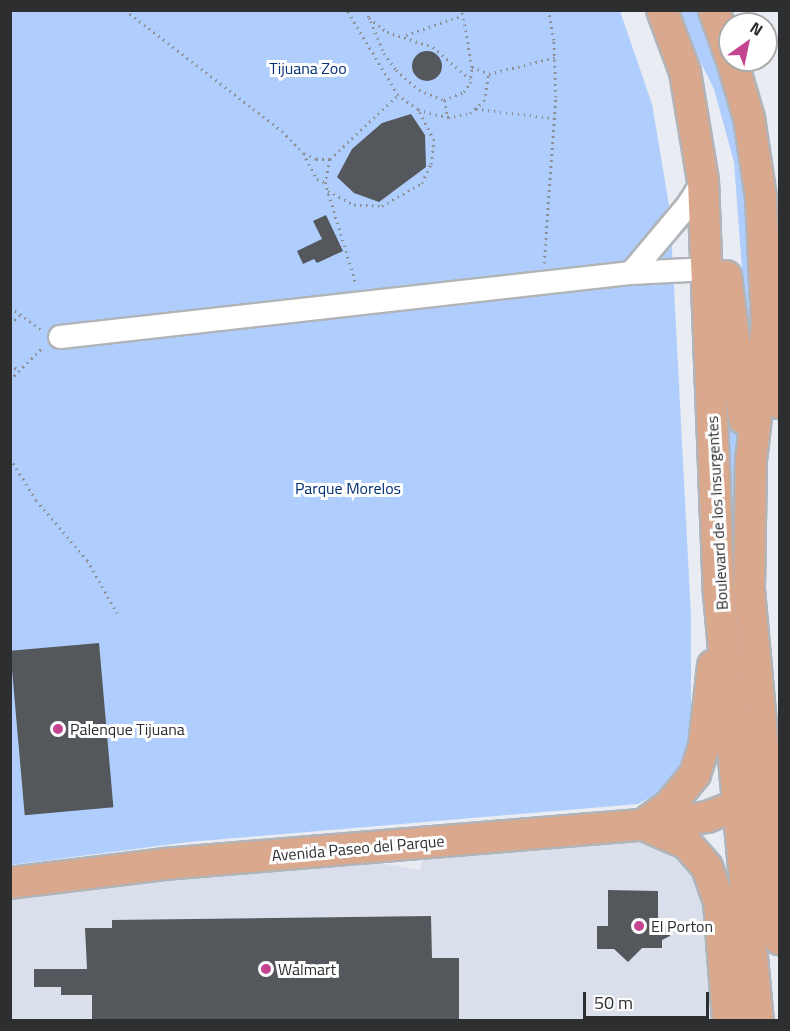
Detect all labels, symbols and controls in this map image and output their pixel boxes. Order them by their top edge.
north arrow [718,12,778,72]
text: N [746,15,768,42]
park label: Tijuana Zoo [269,58,347,78]
street label: Boulevard de los Insurgentes [702,415,732,611]
park label: Parque Morelos [295,478,401,498]
place label: Palenque Tijuana [70,719,185,739]
marker: Palenque Tijuana [51,722,65,736]
street label: Avenida Paseo del Parque [271,831,445,865]
place label: El Porton [651,916,713,936]
marker: El Porton [632,919,646,933]
place label: Walmart [278,959,336,979]
marker: Walmart [259,962,273,976]
scale bar [586,980,712,1018]
text: 50 m [594,989,633,1016]

